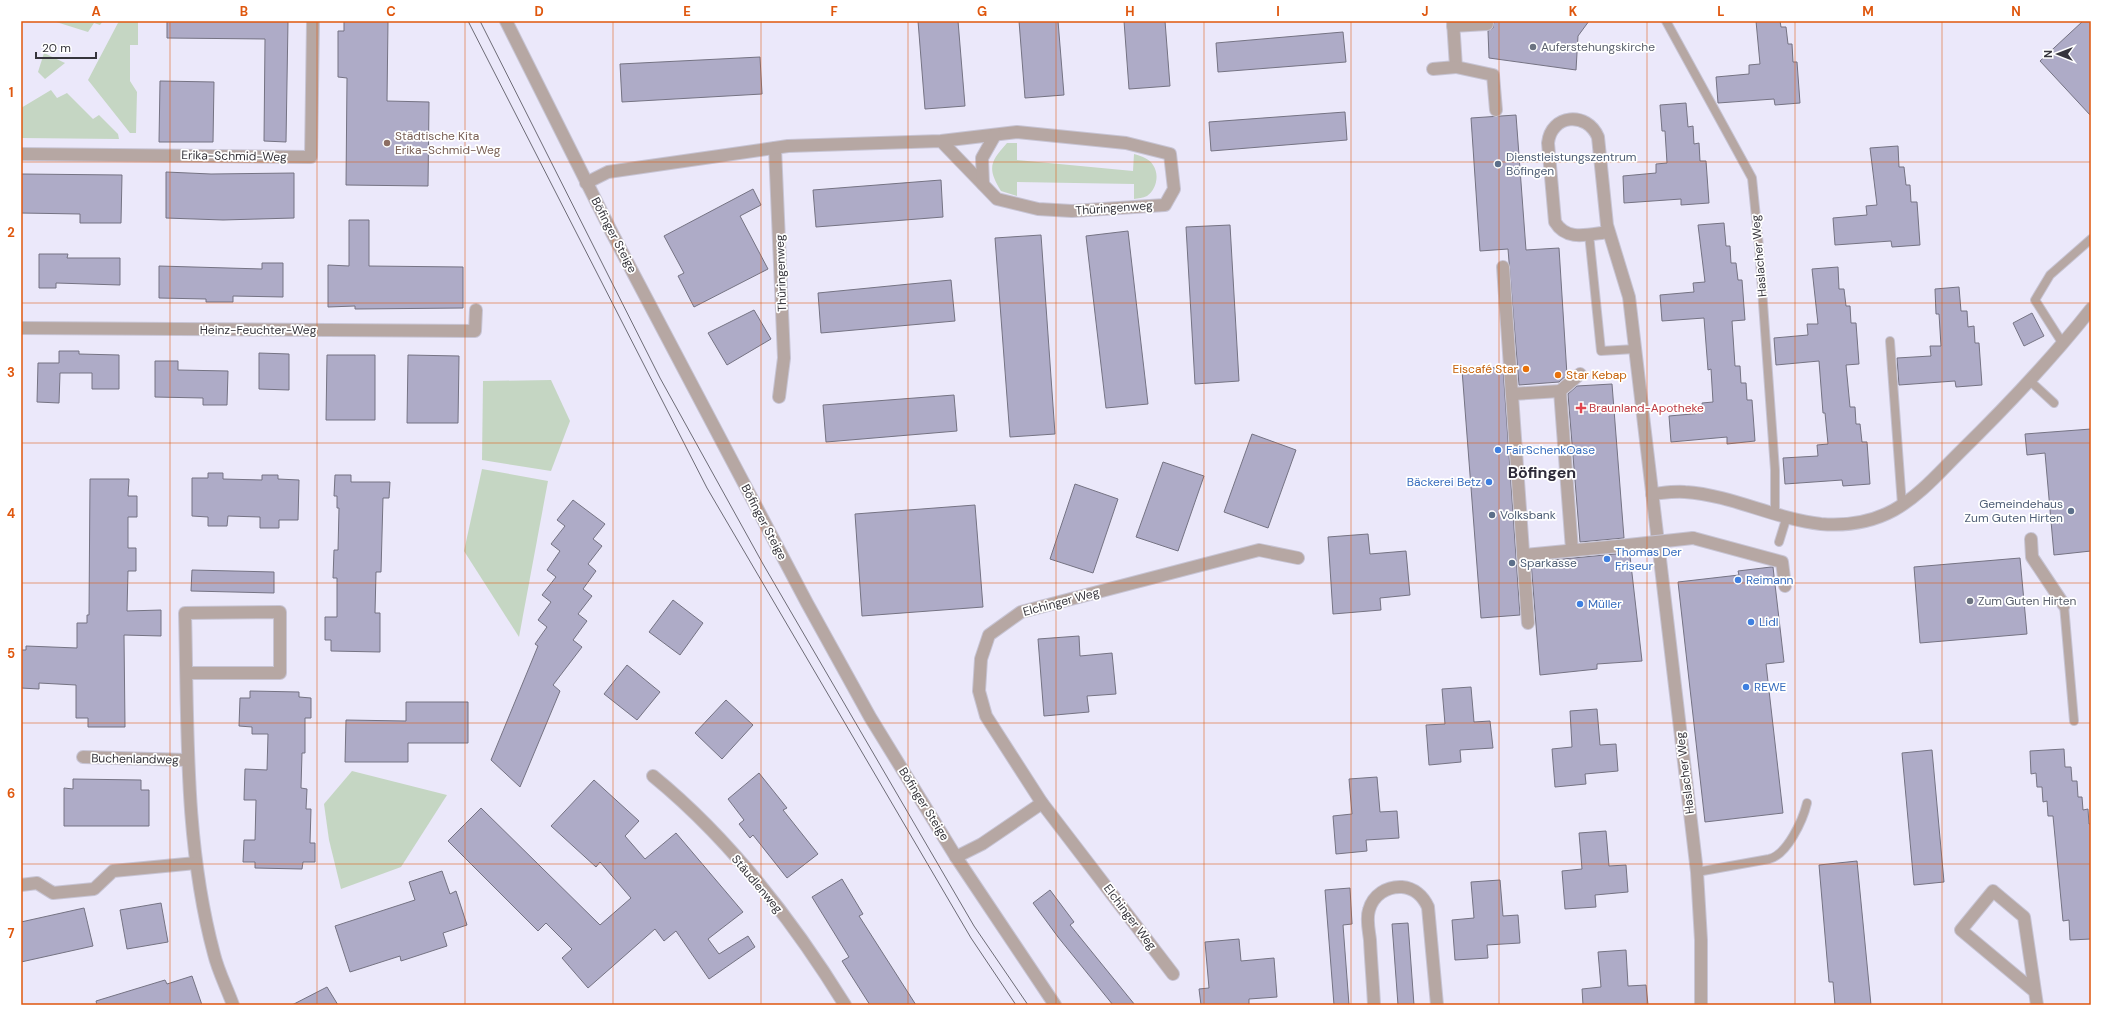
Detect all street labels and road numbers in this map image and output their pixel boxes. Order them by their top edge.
street label: Erika-Schmid-Weg [181,147,287,165]
street label: Böfinger Steige [587,194,641,276]
street label: Thüringenweg [1075,197,1153,219]
street label: Haslacher Weg [1747,214,1771,298]
street label: Thüringenweg [772,234,790,312]
street label: Heinz-Feuchter-Weg [200,322,317,338]
street label: Böfinger Steige [737,481,791,563]
street label: Elchinger Weg [1021,584,1101,620]
street label: Haslacher Weg [1672,731,1698,815]
street label: Buchenlandweg [91,750,179,768]
street label: Böfinger Steige [895,764,953,844]
street label: Stäudlenweg [728,852,786,917]
street label: Elchinger Weg [1100,881,1160,953]

